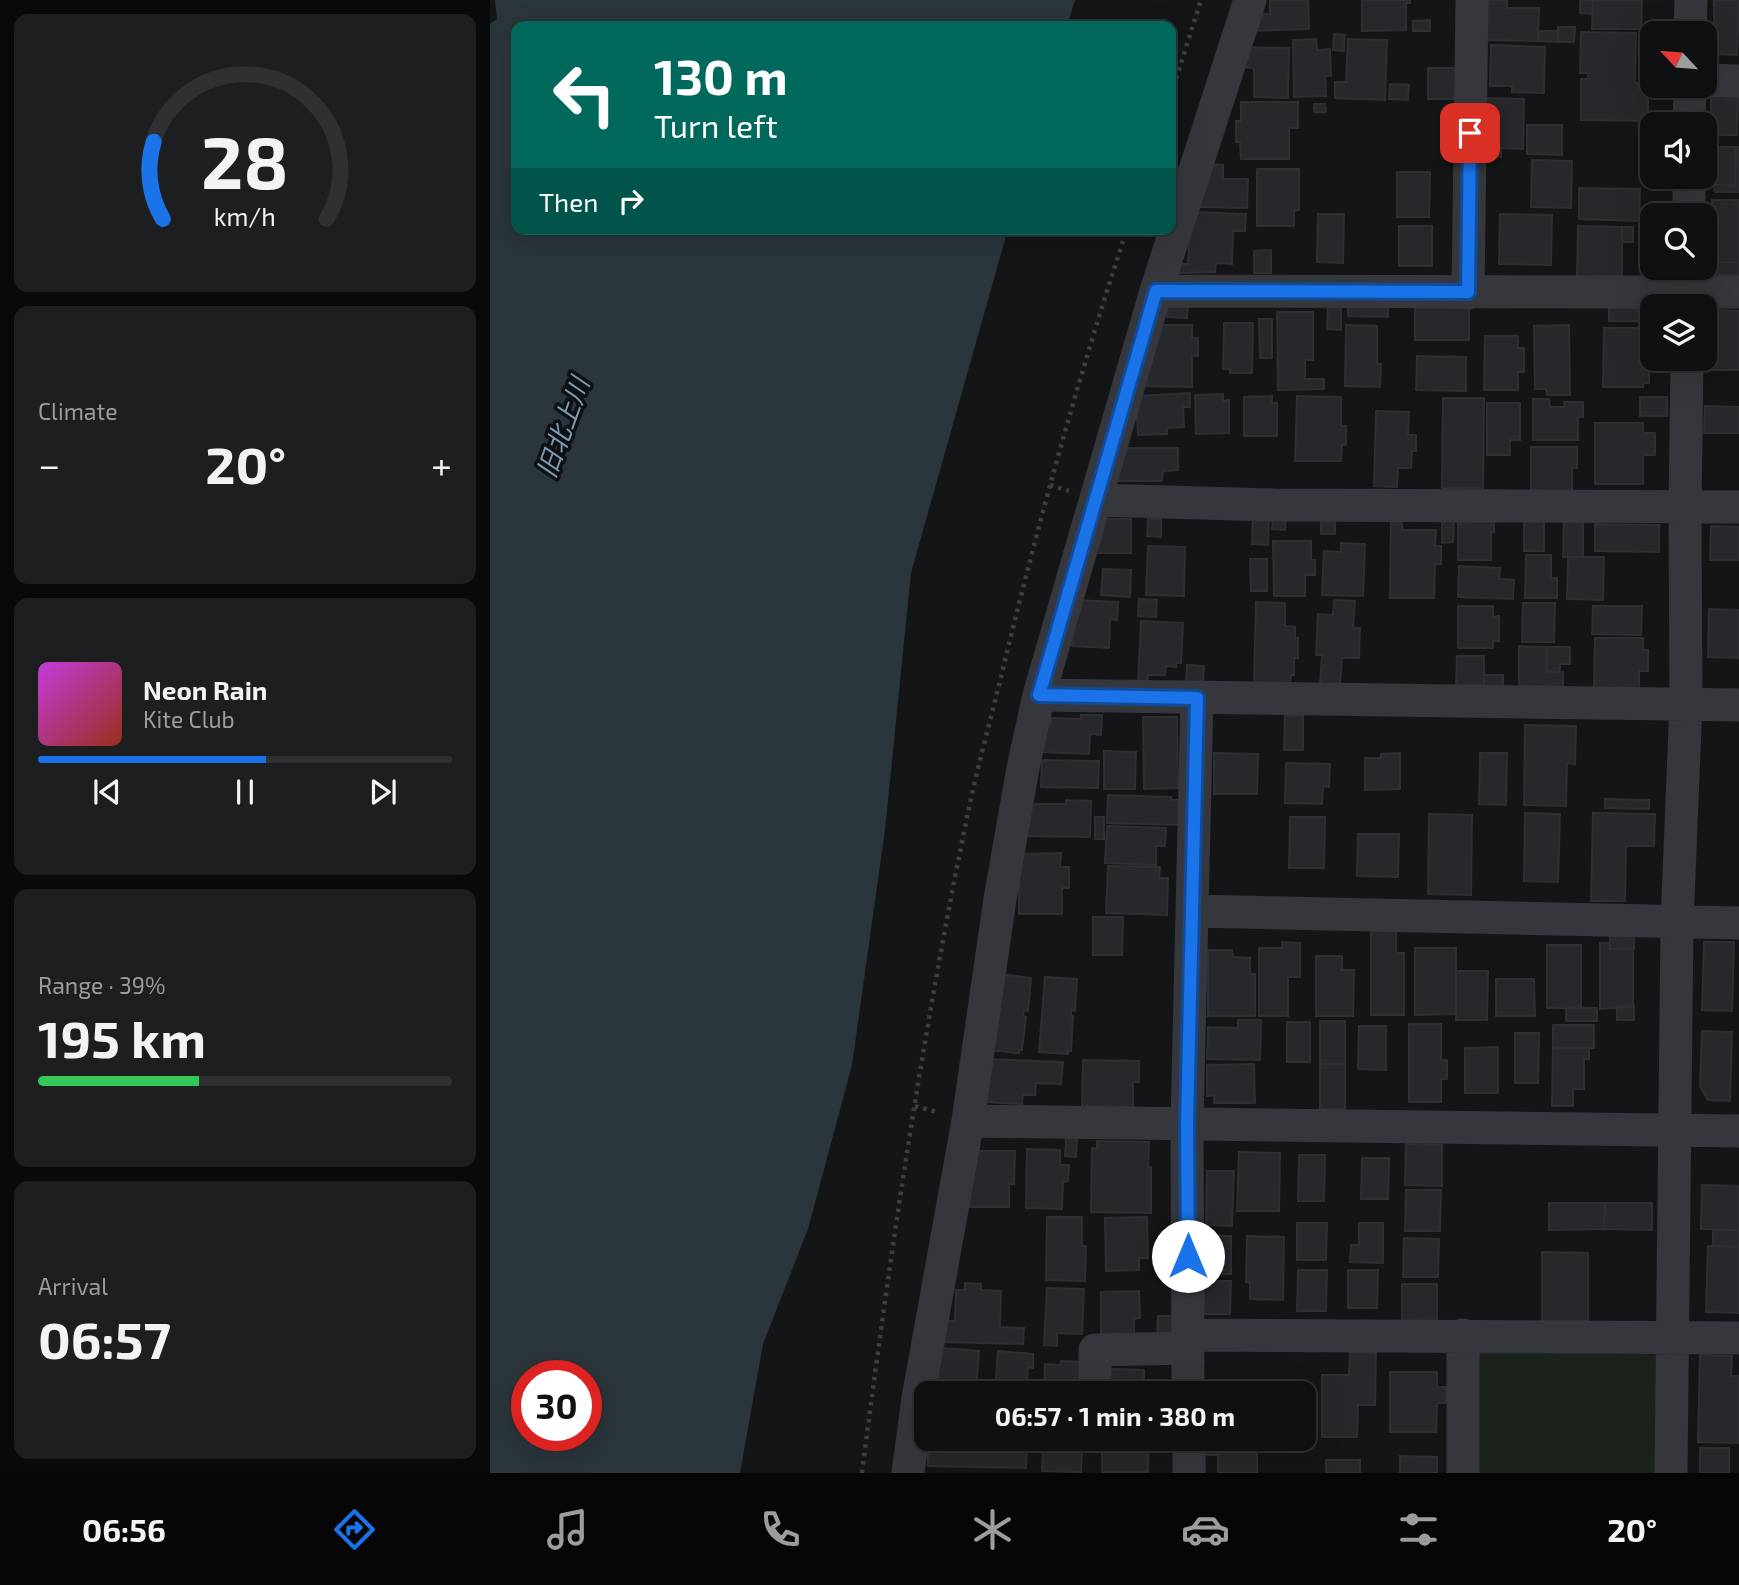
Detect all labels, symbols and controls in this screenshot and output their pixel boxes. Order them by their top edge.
north arrow [1640,21,1717,98]
map controls [1640,21,1717,371]
text: 130 m [654,46,788,105]
icon: left [539,49,630,140]
pin [1440,103,1500,163]
text: Turn left [654,106,778,144]
button: sound [1640,112,1717,189]
icon: arrive [1451,114,1489,152]
text: 28 [201,116,289,204]
icon: right [612,182,650,220]
text: Then [539,186,598,217]
text: km/h [214,201,276,231]
button: search [1640,203,1717,280]
button: layers [1640,294,1717,371]
water label: 旧北上川 [530,370,595,481]
text: Climate [38,397,118,425]
text: 20° [205,432,286,494]
text: − [38,441,60,487]
text: + [431,441,452,487]
text: Neon Rain [143,674,267,705]
text: Kite Club [143,705,235,733]
icon: previous [88,773,126,811]
icon: pause [226,773,264,811]
icon: next [364,773,402,811]
text: Range · 39% [38,971,166,999]
text: 195 km [38,1006,206,1068]
position arrow [1151,1219,1225,1293]
text: Arrival [38,1272,108,1300]
text: 06:57 [38,1307,171,1369]
speed limit sign: 30 [511,1360,602,1451]
text: 06:57 · 1 min · 380 m [995,1400,1235,1431]
icon: directions [330,1505,379,1554]
icon: music [543,1505,592,1554]
icon: phone [756,1505,805,1554]
icon: climate [968,1505,1017,1554]
icon: car [1181,1505,1230,1554]
icon: filters [1394,1505,1443,1554]
text: 06:56 [82,1510,166,1548]
text: 20° [1607,1510,1657,1548]

